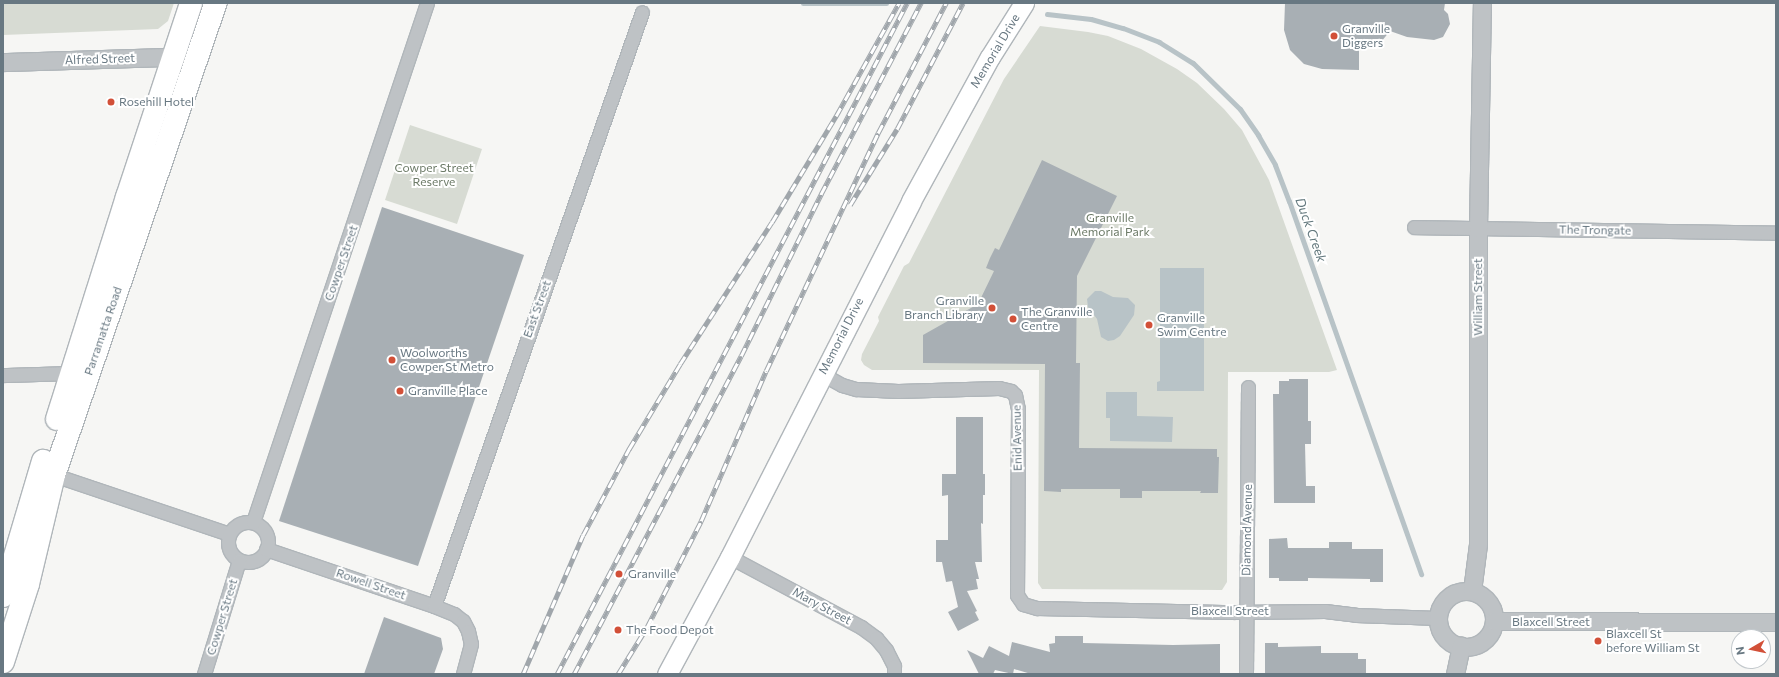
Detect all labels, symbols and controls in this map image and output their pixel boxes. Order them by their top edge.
street label: Memorial Drive [967,11,1023,91]
place label: Granville Diggers [1342,22,1390,50]
marker: Granville Diggers [1329,31,1339,41]
street label: Alfred Street [65,51,135,67]
place label: Rosehill Hotel [119,95,194,109]
marker: Rosehill Hotel [106,97,116,107]
park label: Cowper Street Reserve [394,161,474,189]
water label: Duck Creek [1292,196,1330,264]
park label: Granville Memorial Park [1070,211,1150,239]
street label: The Trongate [1559,222,1631,238]
street label: Cowper Street [321,223,361,303]
street label: William Street [1471,258,1485,336]
street label: East Street [520,278,554,340]
street label: Parramatta Road [81,285,125,377]
place label: Granville Branch Library [904,294,984,322]
street label: Memorial Drive [816,295,866,377]
marker: Granville Branch Library [987,303,997,313]
place label: The Granville Centre [1021,305,1092,333]
place label: Granville Swim Centre [1157,311,1226,339]
marker: The Granville Centre [1008,314,1018,324]
marker: Granville Swim Centre [1144,320,1154,330]
place label: Woolworths Cowper St Metro [400,346,494,374]
marker: Woolworths Cowper St Metro [387,355,397,365]
place label: Granville Place [408,384,488,398]
marker: Granville Place [395,386,405,396]
street label: Enid Avenue [1009,405,1025,471]
street label: Diamond Avenue [1239,484,1255,576]
street label: Rowell Street [334,565,408,603]
place label: Granville [628,567,676,581]
marker: Granville [613,568,625,580]
street label: Cowper Street [204,577,240,657]
street label: Mary Street [790,584,854,628]
street label: Blaxcell Street [1191,604,1269,618]
street label: Blaxcell Street [1512,615,1590,629]
place label: The Food Depot [626,623,714,637]
marker: The Food Depot [613,625,623,635]
place label: Blaxcell St before William St [1606,627,1700,655]
north arrow [1731,629,1771,669]
marker: Blaxcell St before William St [1593,636,1603,646]
text: N [1733,646,1747,656]

